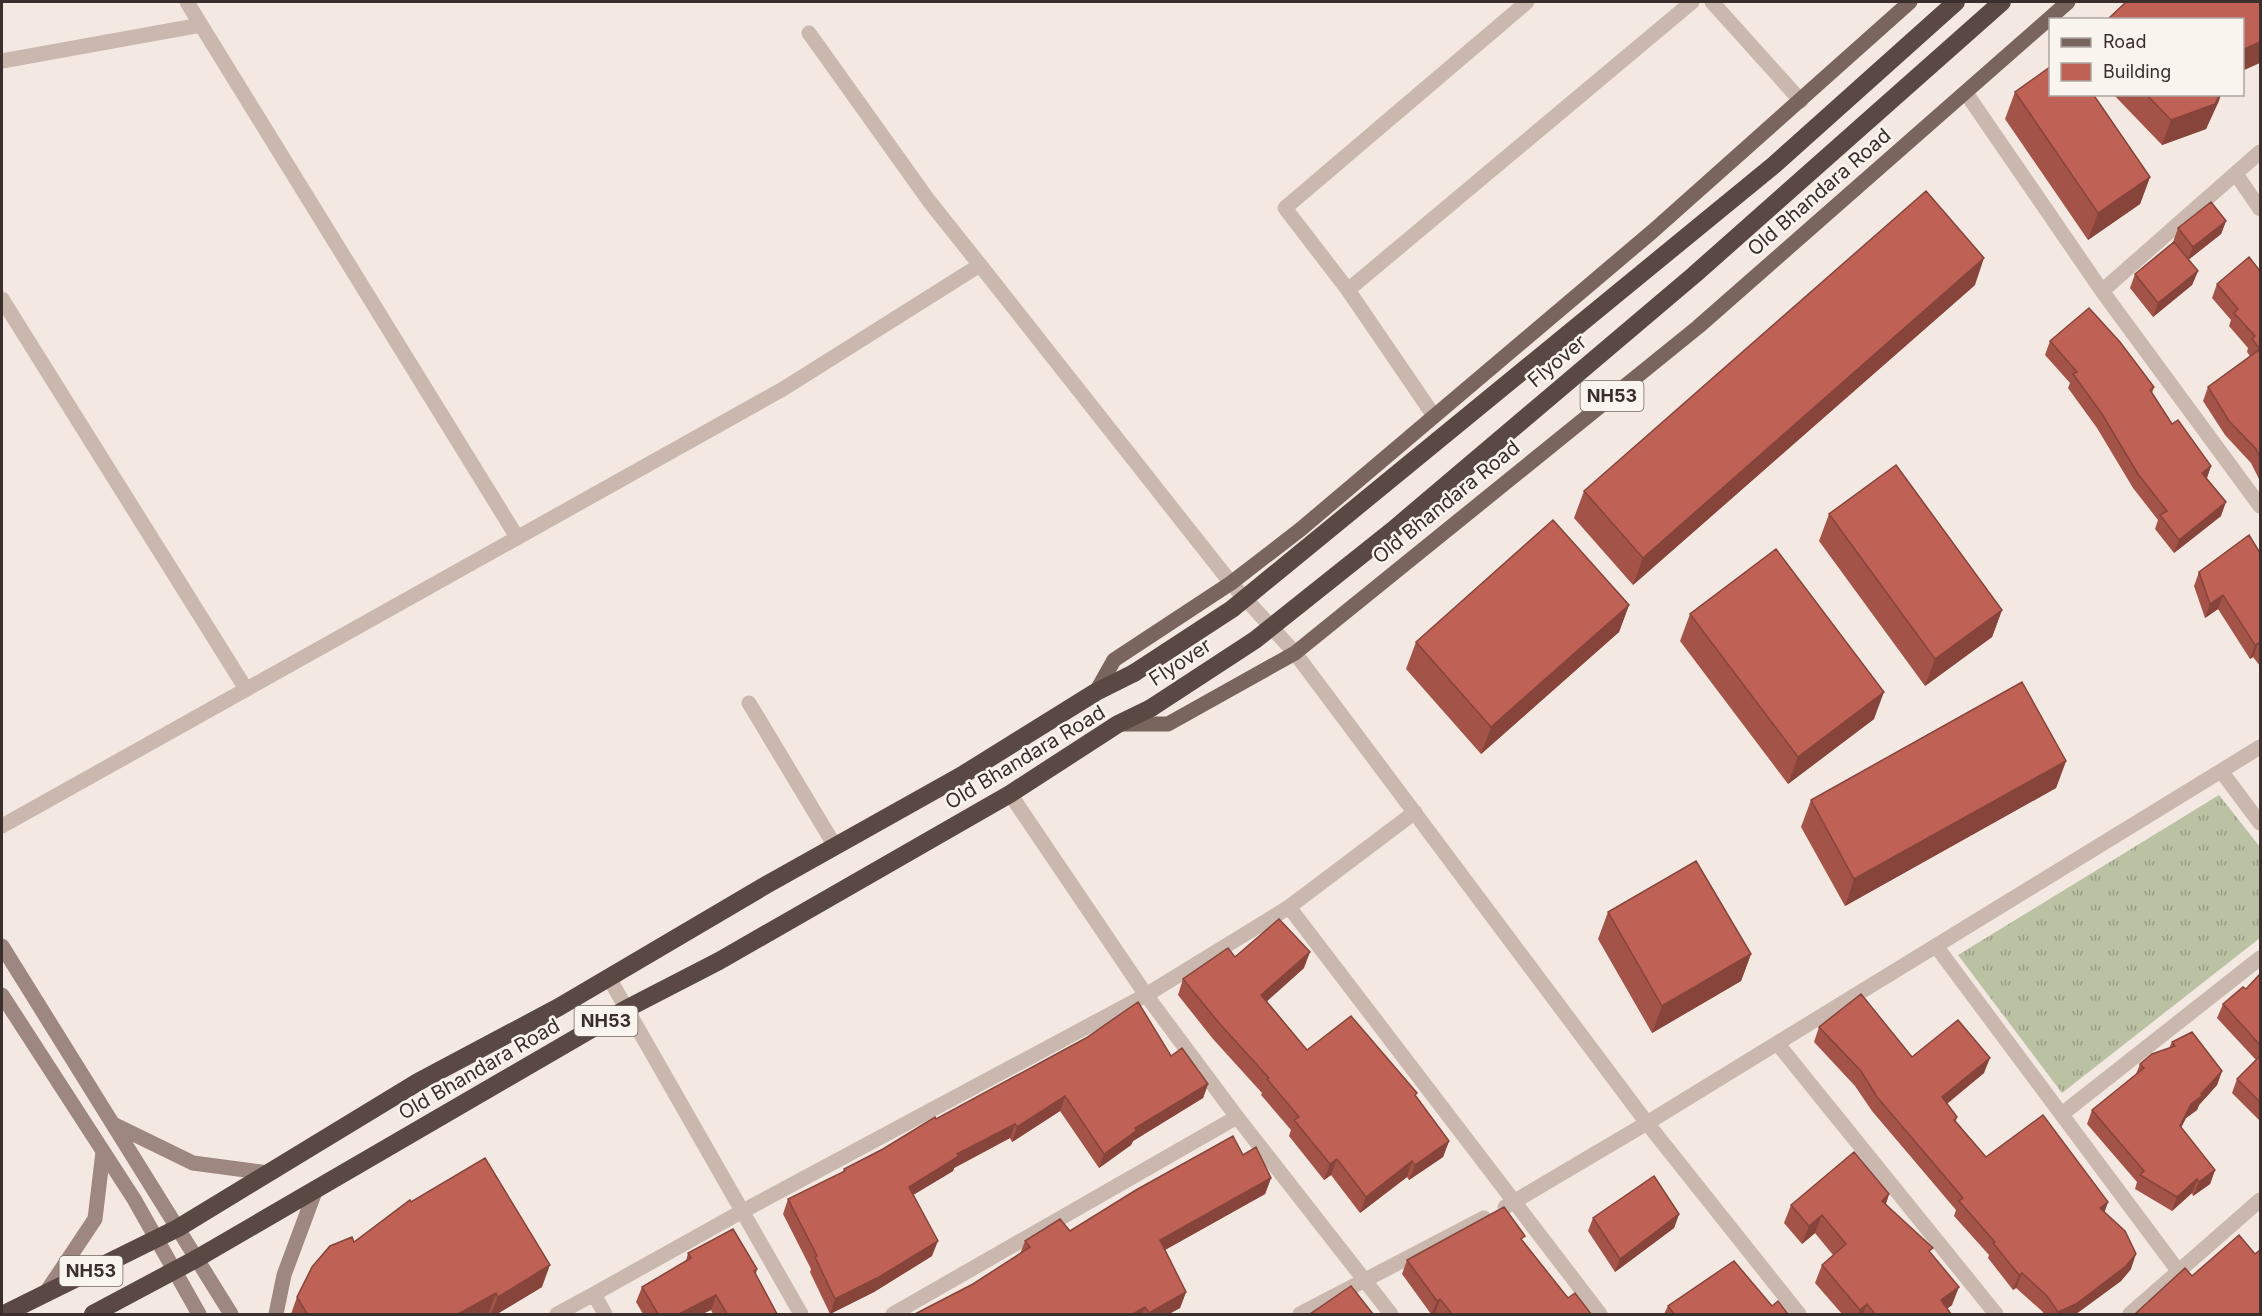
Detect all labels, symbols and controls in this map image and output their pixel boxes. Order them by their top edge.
legend [2049,18,2244,96]
text: Road [2103,31,2146,52]
text: Building [2103,61,2171,82]
street label: Old Bhandara Road [1742,123,1896,261]
street label: Flyover [1523,329,1592,392]
road number: NH53 [1580,381,1644,411]
street label: Old Bhandara Road [1368,435,1524,569]
street label: Flyover [1144,633,1216,691]
street label: Old Bhandara Road [941,700,1109,814]
road number: NH53 [574,1006,638,1036]
street label: Old Bhandara Road [394,1013,564,1125]
road number: NH53 [60,1256,122,1286]

